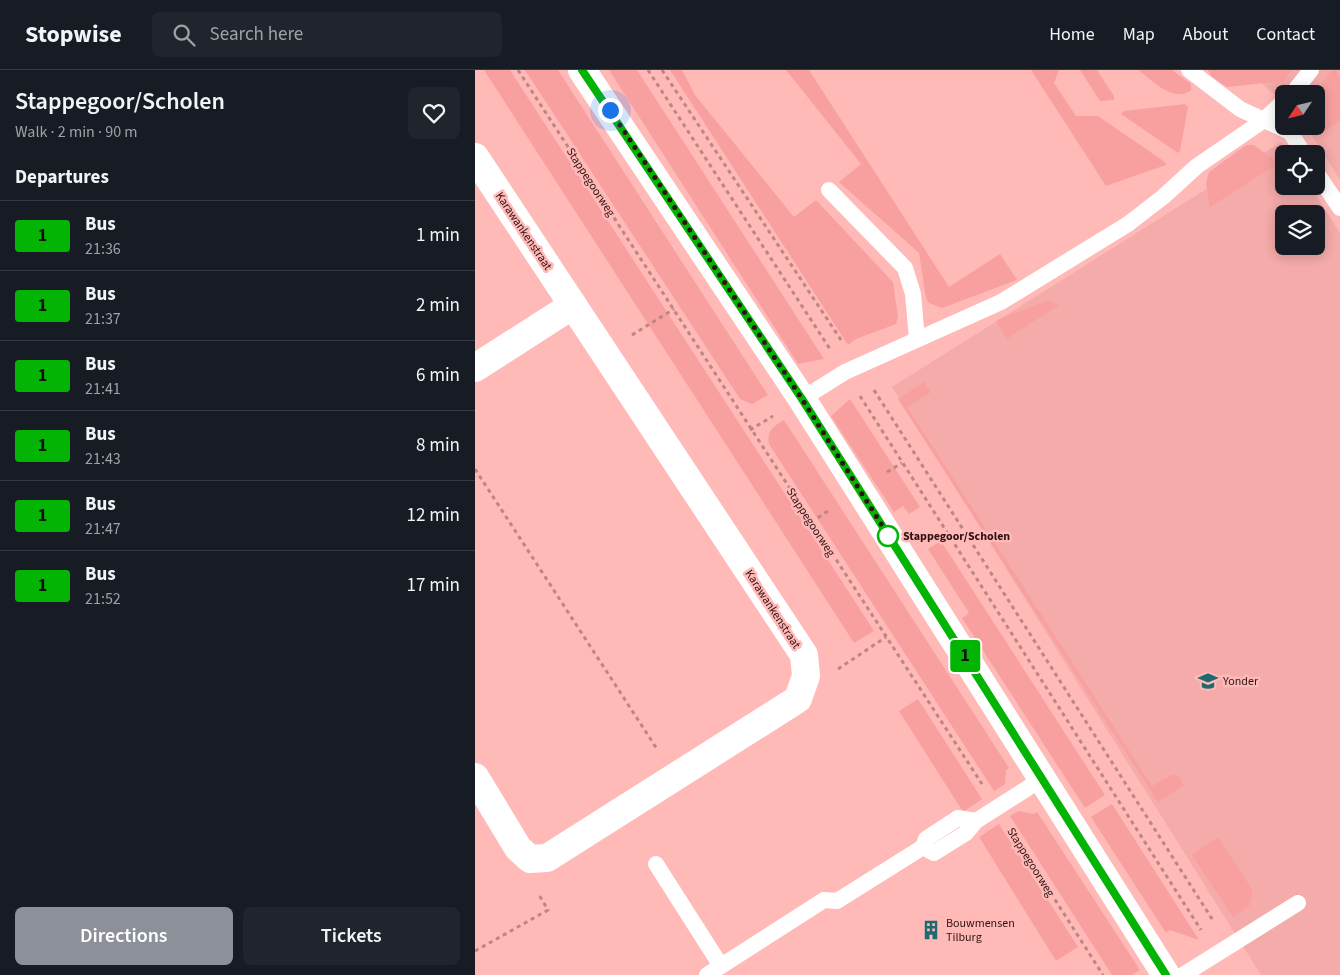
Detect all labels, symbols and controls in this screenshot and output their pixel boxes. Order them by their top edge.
search box [152,12,502,57]
text: Stopwise [25,17,122,52]
icon: search [170,21,198,49]
text: Search here [210,21,303,48]
text: Home [1049,22,1095,47]
text: Map [1123,22,1155,47]
text: About [1183,22,1228,47]
text: Contact [1256,22,1315,47]
text: Stappegoor/Scholen [15,84,225,119]
north arrow [1275,85,1325,135]
map controls [1275,85,1325,255]
button: heart [408,87,460,139]
your location [598,98,623,123]
text: Walk · 2 min · 90 m [15,121,138,143]
street label: Stappegoorweg [562,145,619,220]
button: locate [1275,145,1325,195]
text: Departures [15,164,109,191]
street label: Karawankenstraat [491,189,556,274]
button: layers [1275,205,1325,255]
text: Bus [85,211,116,238]
text: 1 min [416,222,460,249]
text: 1 [38,223,47,248]
text: 21:36 [85,238,121,260]
text: Bus [85,281,116,308]
text: 2 min [416,292,460,319]
text: 1 [38,293,47,318]
text: 21:37 [85,308,121,330]
text: Bus [85,351,116,378]
text: 6 min [416,362,460,389]
text: 1 [38,363,47,388]
text: 21:41 [85,378,121,400]
text: Bus [85,421,116,448]
text: 8 min [416,432,460,459]
text: 1 [38,433,47,458]
text: 21:43 [85,448,121,470]
street label: Stappegoorweg [782,485,839,560]
text: Bus [85,491,116,518]
text: 12 min [406,502,460,529]
text: 1 [38,503,47,528]
text: 21:47 [85,518,121,540]
marker: Stappegoor/Scholen [877,525,899,547]
place label: Stappegoor/Scholen [903,528,1010,545]
text: Bus [85,561,116,588]
street label: Karawankenstraat [741,566,804,652]
text: 17 min [406,572,460,599]
text: 1 [38,573,47,598]
text: 21:52 [85,588,121,610]
line badge: 1 [949,640,981,672]
text: 1 [960,643,970,668]
school or university icon: Yonder [1197,670,1219,692]
place label: Yonder [1222,673,1259,690]
street label: Stappegoorweg [1002,824,1059,900]
button: Directions [15,907,233,965]
button: Tickets [243,907,460,965]
place label: Bouwmensen Tilburg [946,915,1015,946]
building icon: Bouwmensen Tilburg [920,919,942,941]

